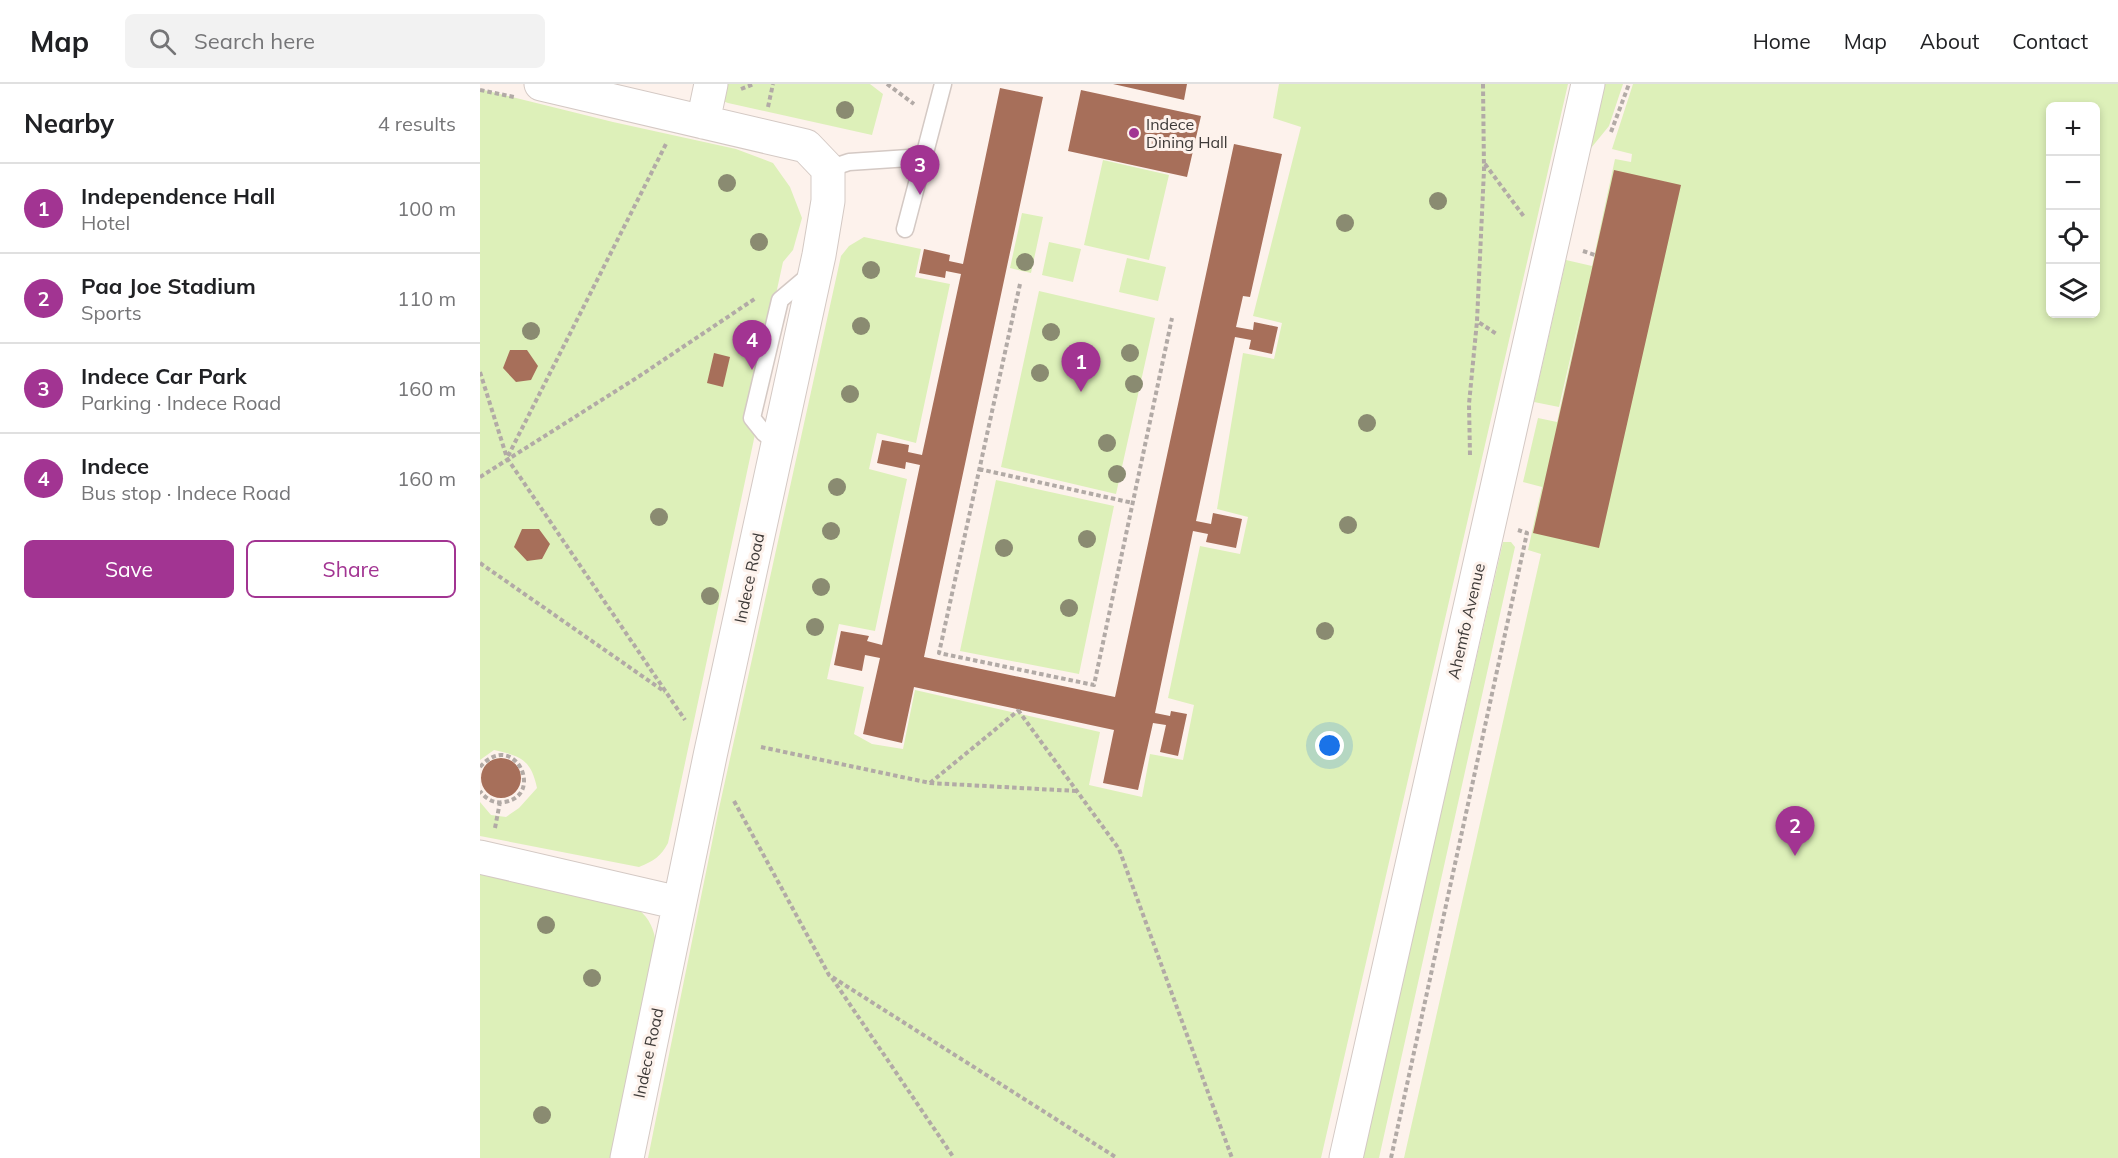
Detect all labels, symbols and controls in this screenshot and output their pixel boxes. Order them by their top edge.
search box [125,14,545,68]
text: Map [30,24,89,59]
icon: search [146,25,179,58]
text: Search here [194,27,315,55]
text: Home [1753,28,1811,54]
text: Map [1844,28,1887,54]
text: About [1920,28,1979,54]
text: Contact [2012,28,2088,54]
map controls [2046,102,2100,318]
button: + [2046,102,2100,156]
text: Nearby [24,107,114,140]
text: 4 results [378,111,456,136]
place label: Indece Dining Hall [1146,114,1228,152]
marker: Indece Dining Hall [1127,126,1141,140]
pin: 3 [900,146,940,195]
button: − [2046,156,2100,210]
text: Independence Hall [81,182,275,210]
text: 1 [38,196,50,221]
text: 100 m [397,196,456,221]
text: Hotel [81,210,130,235]
button: locate [2046,210,2100,264]
button: layers [2046,264,2100,318]
text: Paa Joe Stadium [81,272,256,300]
text: 2 [38,286,50,311]
text: 110 m [397,286,456,311]
text: Sports [81,300,142,325]
pin: 4 [732,320,772,370]
pin: 1 [1062,342,1100,392]
text: Indece Car Park [81,362,247,390]
text: 3 [38,376,50,401]
text: 160 m [397,376,456,401]
text: Parking · Indece Road [81,390,281,415]
text: Indece [81,452,149,480]
text: 4 [38,466,50,491]
text: 160 m [397,466,456,491]
text: Bus stop · Indece Road [81,480,291,505]
street label: Indece Road [730,531,768,625]
button: Save [24,540,234,598]
button: Share [246,540,456,598]
street label: Ahemfo Avenue [1443,561,1489,681]
your location [1315,731,1344,760]
pin: 2 [1776,806,1814,856]
street label: Indece Road [629,1006,667,1100]

